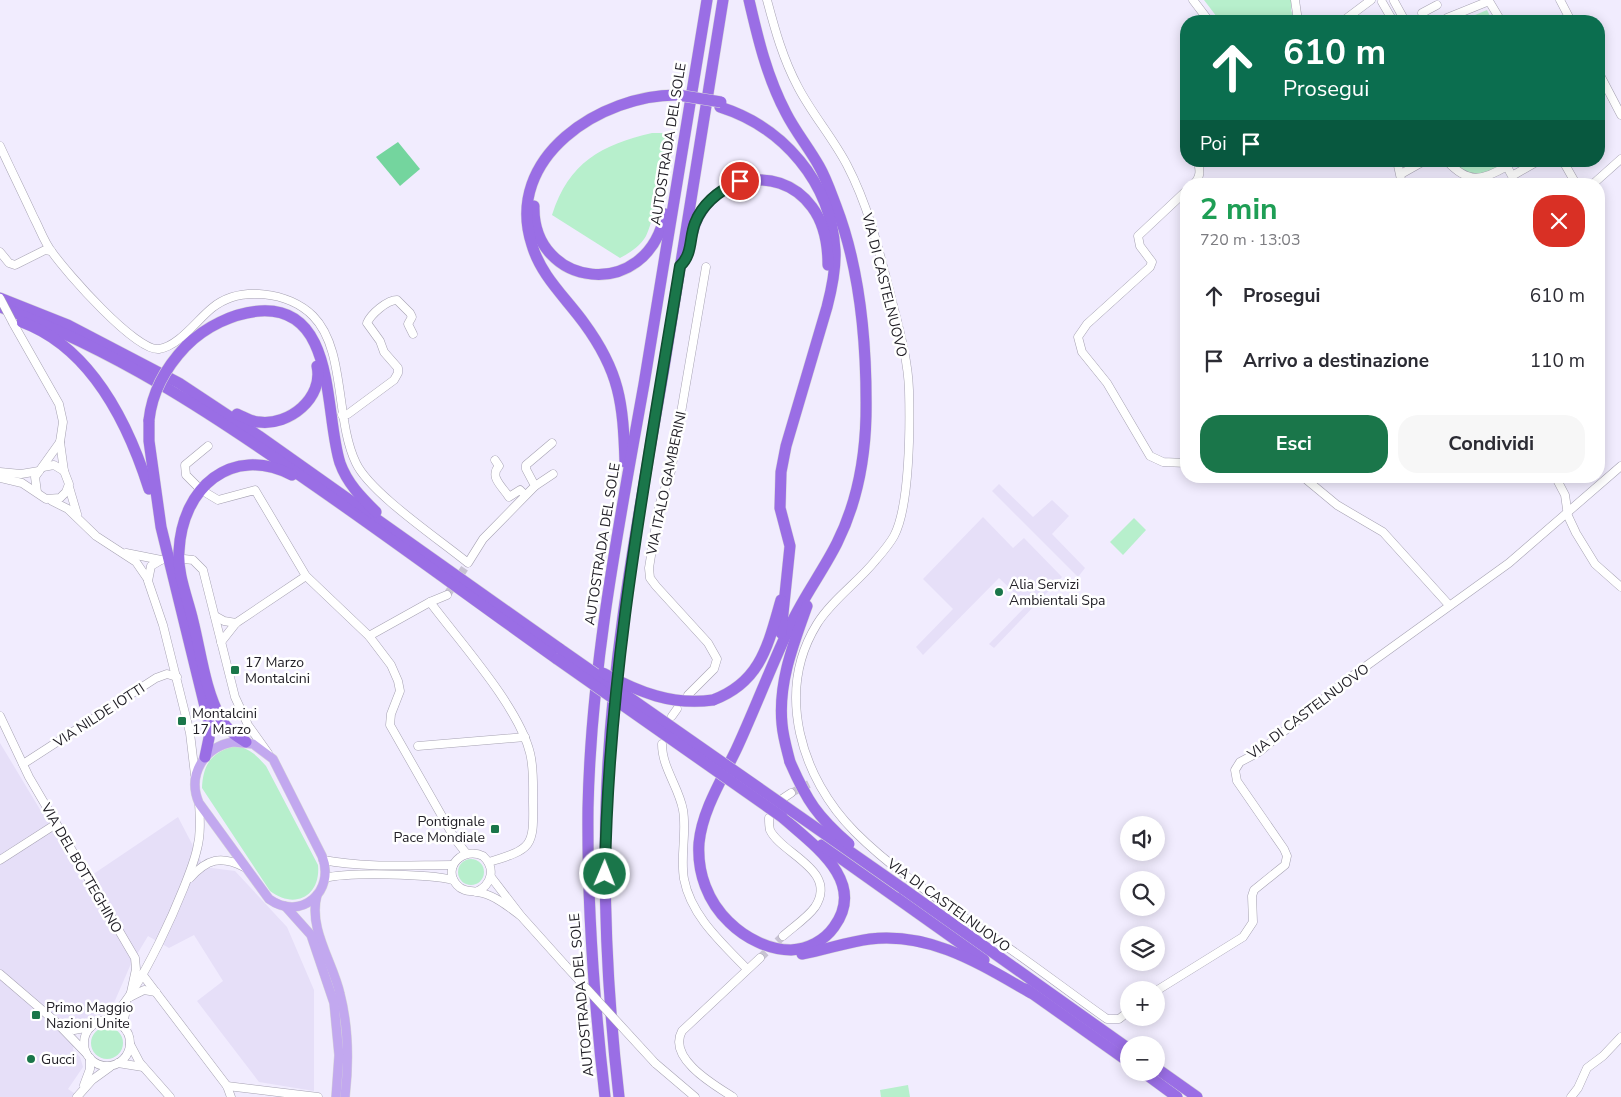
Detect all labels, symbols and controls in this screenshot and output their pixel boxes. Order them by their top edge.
text: 610 m [1283,29,1386,76]
icon: ahead [1200,35,1265,100]
street label: AUTOSTRADA DEL SOLE [646,62,691,227]
text: Prosegui [1283,74,1369,104]
icon: arrive [1237,130,1265,158]
text: Poi [1200,131,1227,157]
pin [719,160,761,202]
icon: arrive [726,167,754,195]
text: 2 min [1200,189,1278,230]
button: close [1533,195,1585,247]
street label: VIA DI CASTELNUOVO [857,210,912,359]
text: 720 m · 13:03 [1200,229,1301,251]
icon: ahead [1200,282,1228,310]
text: Prosegui [1243,283,1320,309]
text: 610 m [1530,283,1585,309]
icon: arrive [1200,347,1228,375]
text: Arrivo a destinazione [1243,348,1429,374]
text: 110 m [1530,348,1585,374]
street label: VIA ITALO GAMBERINI [642,409,691,558]
button: Esci [1200,415,1388,473]
button: Condividi [1398,415,1585,473]
street label: AUTOSTRADA DEL SOLE [580,462,625,627]
place label: Alia Servizi Ambientali Spa [1009,575,1106,610]
marker: Alia Servizi Ambientali Spa [993,586,1005,598]
place label: 17 Marzo Montalcini [245,653,310,688]
street label: VIA DI CASTELNUOVO [1243,659,1373,764]
marker: 17 Marzo Montalcini [229,664,241,676]
street label: VIA NILDE IOTTI [49,679,148,753]
place label: Montalcini 17 Marzo [192,704,257,739]
marker: Montalcini 17 Marzo [176,715,188,727]
street label: VIA DEL BOTTEGHINO [36,799,127,937]
place label: Pontignale Pace Mondiale [394,812,485,847]
map controls [1120,816,1165,1081]
button: sound [1120,816,1165,861]
marker: Pontignale Pace Mondiale [489,823,501,835]
position arrow [578,847,630,899]
street label: VIA DI CASTELNUOVO [883,854,1014,956]
button: search [1120,871,1165,916]
street label: AUTOSTRADA DEL SOLE [565,912,598,1077]
button: layers [1120,926,1165,971]
button: + [1120,981,1165,1026]
place label: Primo Maggio Nazioni Unite [46,998,133,1033]
marker: Primo Maggio Nazioni Unite [30,1009,42,1021]
button: − [1120,1036,1165,1081]
place label: Gucci [41,1050,75,1069]
marker: Gucci [25,1053,37,1065]

